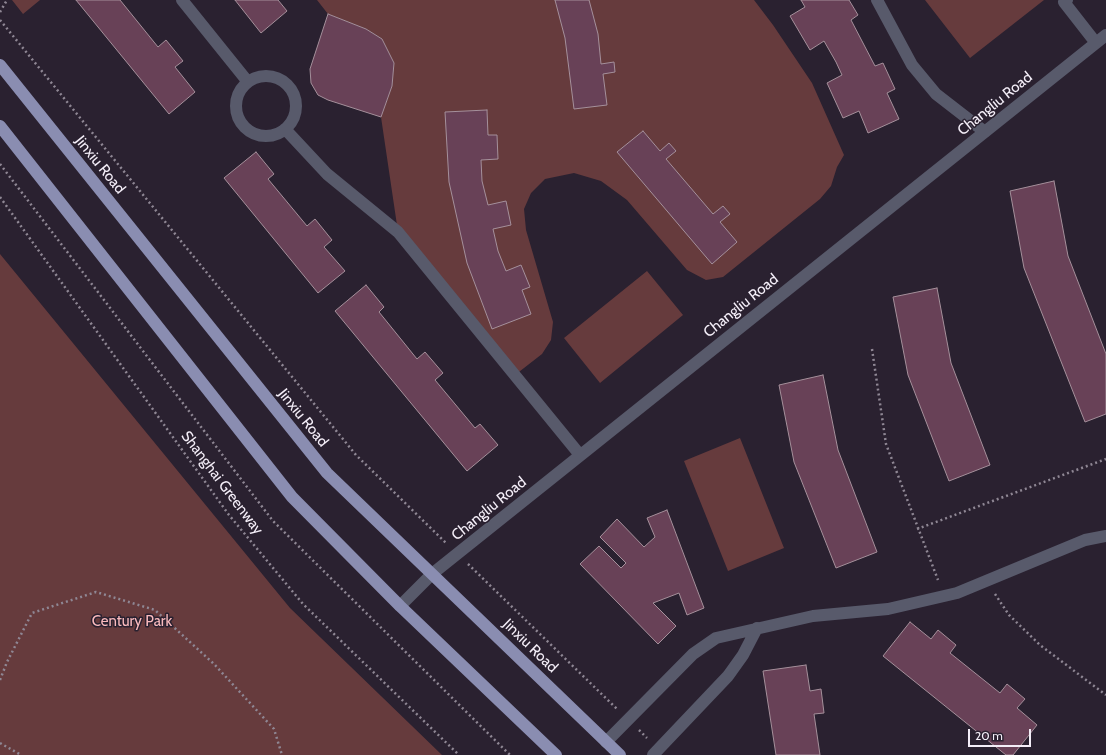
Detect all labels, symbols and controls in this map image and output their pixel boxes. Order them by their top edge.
street label: Changliu Road [954,68,1036,140]
street label: Jinxiu Road [71,132,129,198]
street label: Changliu Road [700,270,782,342]
street label: Jinxiu Road [274,385,332,451]
street label: Shanghai Greenway [177,428,267,538]
street label: Changliu Road [448,473,530,545]
park label: Century Park [92,613,172,631]
street label: Jinxiu Road [499,615,561,677]
scale bar [970,721,1033,747]
text: 20 m [975,728,1003,743]

